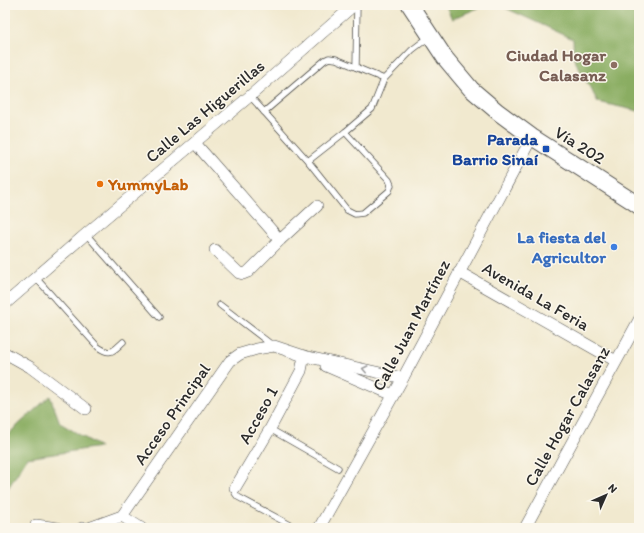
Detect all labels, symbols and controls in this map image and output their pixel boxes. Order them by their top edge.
place label: Ciudad Hogar Calasanz [506,45,606,85]
street label: Calle Las Higuerillas [142,56,268,166]
marker: Ciudad Hogar Calasanz [609,60,619,70]
street label: Vía 202 [551,122,609,168]
place label: Parada Barrio Sinaí [452,129,539,169]
marker: Parada Barrio Sinaí [541,144,551,154]
place label: YummyLab [107,174,188,195]
marker: YummyLab [95,179,105,189]
place label: La fiesta del Agricultor [517,227,606,268]
marker: La fiesta del Agricultor [609,242,619,252]
street label: Calle Juan Martínez [368,256,454,394]
street label: Avenida La Feria [479,257,593,335]
street label: Calle Hogar Calasanz [520,342,614,489]
street label: Acceso Principal [130,359,214,469]
one-way arrow [361,366,368,374]
street label: Acceso 1 [234,383,282,447]
north arrow [586,475,626,515]
text: N [605,481,620,496]

